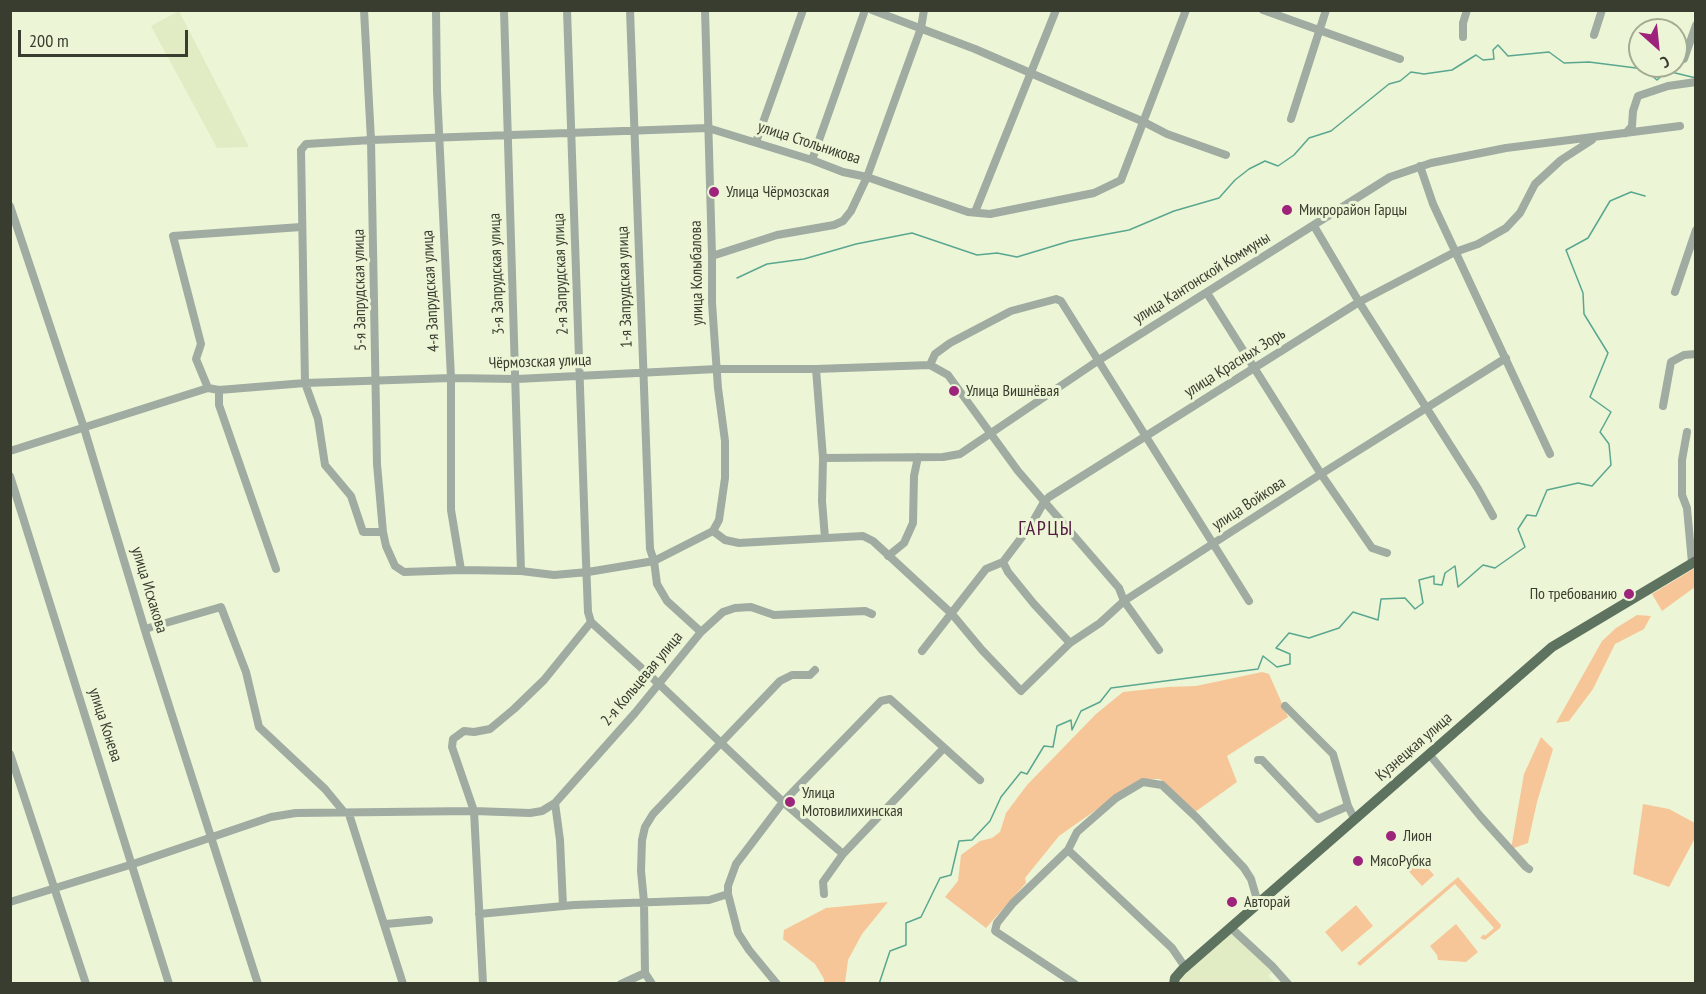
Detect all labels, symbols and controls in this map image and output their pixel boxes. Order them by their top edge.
scale bar [21,18,190,56]
north arrow [1628,18,1688,78]
text: 200 m [29,29,69,52]
text: С [1657,52,1673,73]
street label: улица Стольникова [755,117,863,169]
place label: Улица Чёрмозская [726,182,829,202]
marker: Улица Чёрмозская [707,185,721,199]
place label: Микрорайон Гарцы [1299,200,1407,220]
marker: Микрорайон Гарцы [1280,203,1294,217]
street label: 3-я Запрудская улица [485,213,509,335]
street label: 2-я Запрудская улица [549,213,573,335]
street label: улица Колыбалова [686,220,708,326]
street label: 1-я Запрудская улица [613,226,637,348]
street label: улица Кантонской Коммуны [1130,228,1274,328]
street label: 5-я Запрудская улица [349,229,371,351]
street label: 4-я Запрудская улица [418,230,444,352]
street label: улица Красных Зорь [1181,324,1289,402]
street label: Чёрмозская улица [488,351,592,373]
place label: Улица Вишнёвая [966,381,1059,401]
marker: Улица Вишнёвая [947,384,961,398]
street label: улица Войкова [1209,473,1289,535]
district label: ГАРЦЫ [1018,517,1074,541]
street label: улица Исхакова [127,545,171,635]
place label: По требованию [1530,584,1617,604]
marker: По требованию [1622,587,1636,601]
street label: 2-я Кольцевая улица [597,628,687,730]
street label: улица Конева [84,686,126,764]
street label: Кузнецкая улица [1372,709,1456,785]
place label: Улица Мотовилихинская [802,783,903,821]
marker: Улица Мотовилихинская [783,795,797,809]
place label: Лион [1403,826,1432,846]
marker: Лион [1384,829,1398,843]
place label: МясоРубка [1370,851,1431,871]
marker: МясоРубка [1351,854,1365,868]
place label: Авторай [1244,892,1290,912]
marker: Авторай [1225,895,1239,909]

